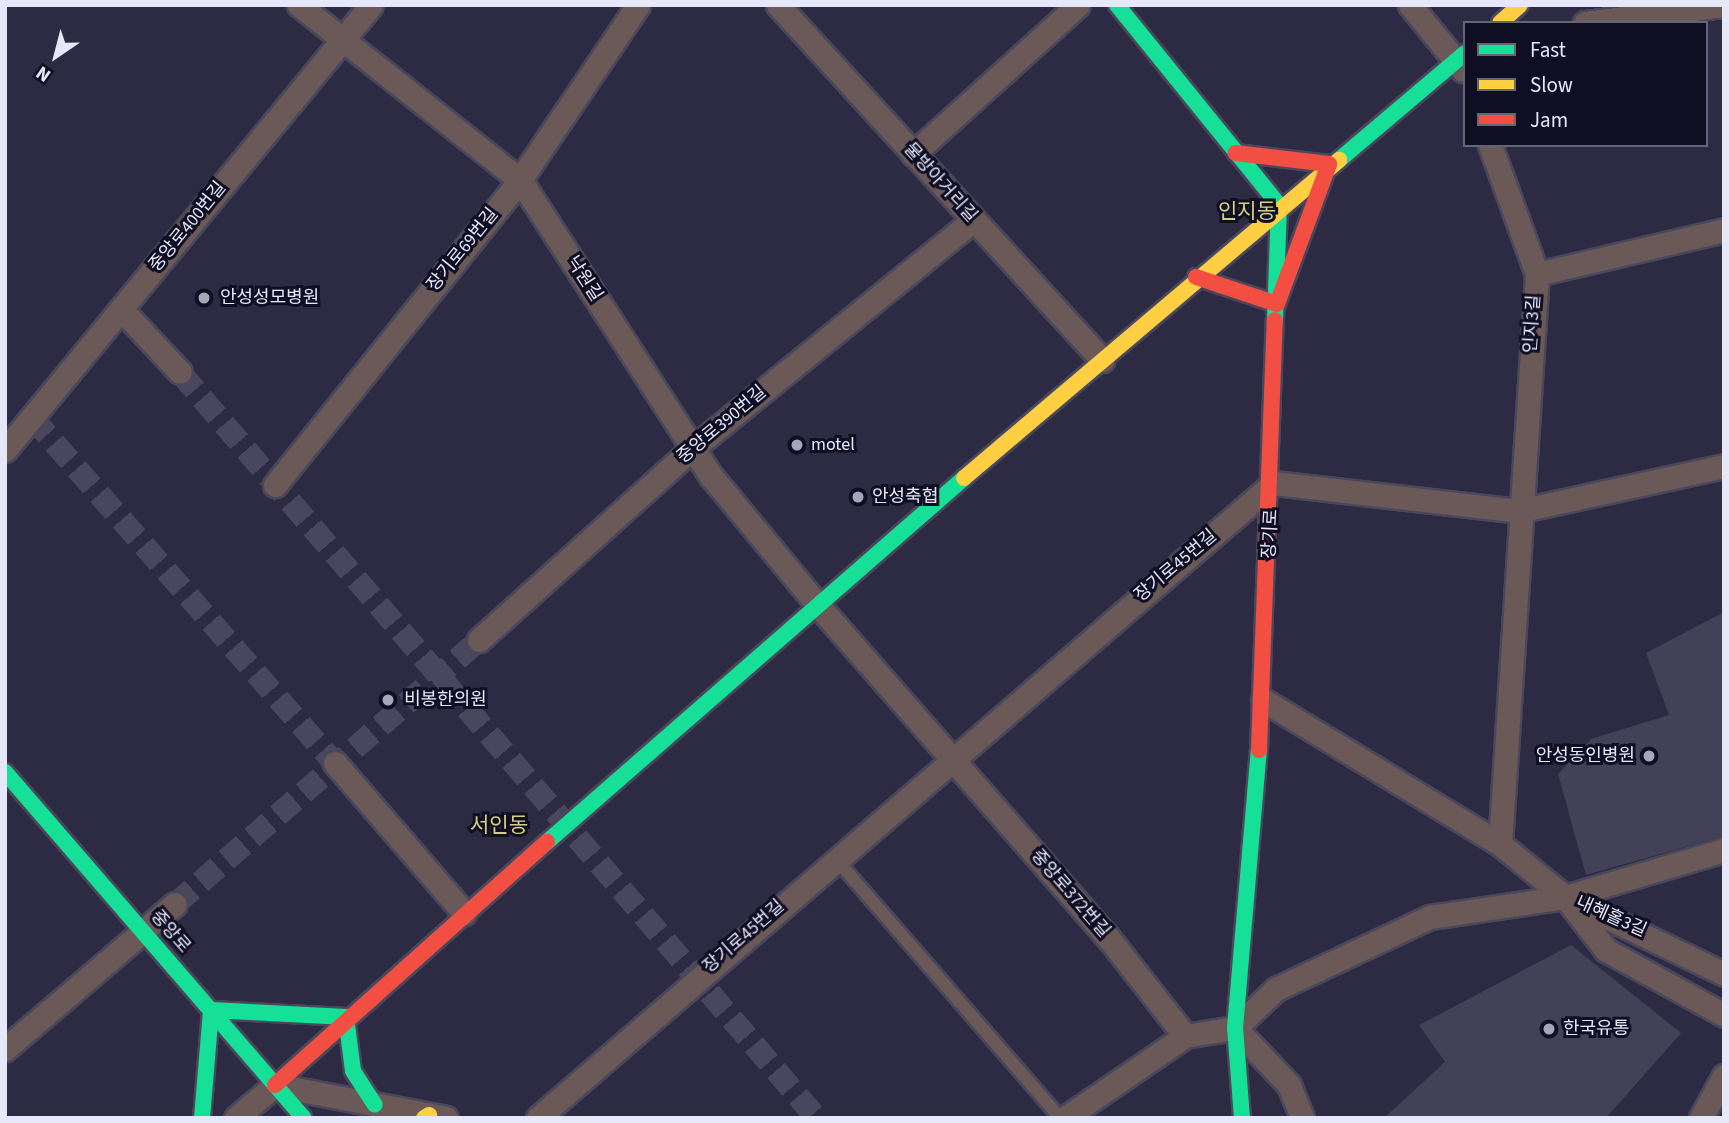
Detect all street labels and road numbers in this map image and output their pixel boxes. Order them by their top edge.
street label: 물방아거리길 [899,139,981,227]
street label: 중앙로400번길 [145,178,231,276]
street label: 장기로69번길 [423,204,503,296]
street label: 낙원길 [561,252,607,306]
street label: 인지3길 [1520,294,1546,354]
street label: 중앙로390번길 [673,381,771,469]
street label: 장기로 [1259,509,1283,559]
street label: 장기로45번길 [1130,525,1222,607]
street label: 중앙로372번길 [1026,846,1114,942]
street label: 내혜홀3길 [1572,892,1650,942]
street label: 장기로45번길 [699,896,789,978]
street label: 중앙로 [146,906,194,958]

